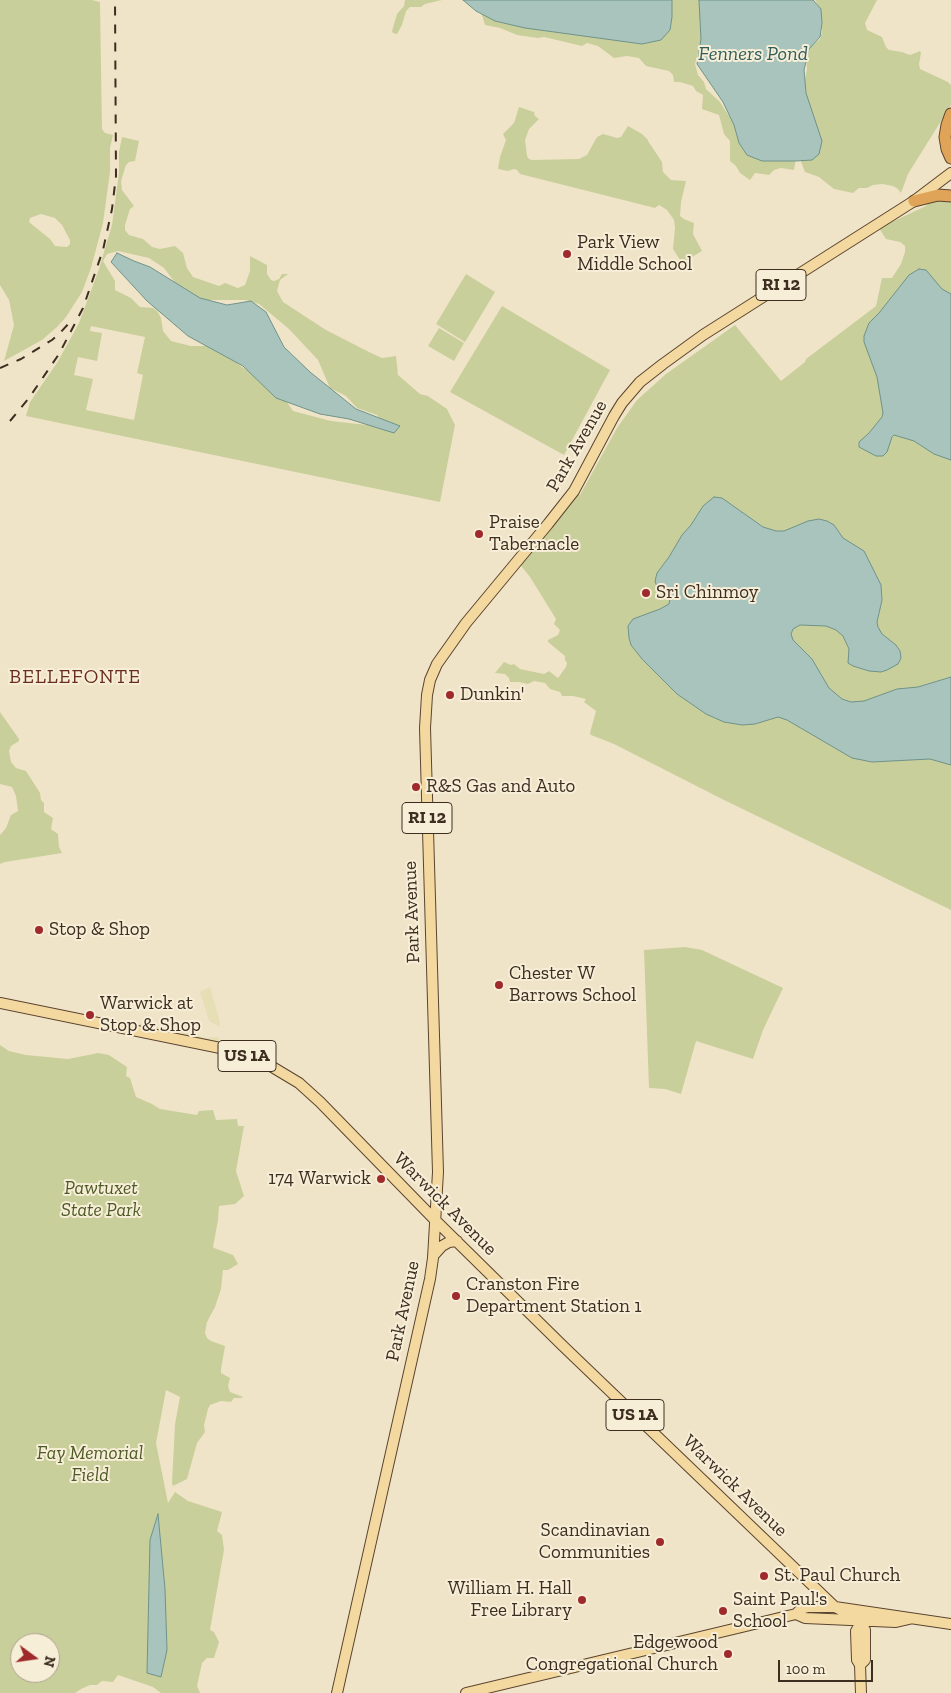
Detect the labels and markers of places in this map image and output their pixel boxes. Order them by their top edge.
place label: Park View Middle School [577,232,692,276]
marker: Park View Middle School [561,248,573,260]
place label: Praise Tabernacle [489,512,579,556]
marker: Praise Tabernacle [473,528,485,540]
place label: Sri Chinmoy [656,582,758,604]
marker: Sri Chinmoy [640,587,652,599]
place label: Dunkin' [460,684,524,706]
marker: Dunkin' [444,689,456,701]
place label: R&S Gas and Auto [426,776,575,798]
marker: R&S Gas and Auto [410,781,422,793]
place label: Stop & Shop [49,919,150,941]
marker: Stop & Shop [33,924,45,936]
place label: Chester W Barrows School [509,963,636,1007]
marker: Chester W Barrows School [493,979,505,991]
place label: Warwick at Stop & Shop [100,993,201,1037]
marker: Warwick at Stop & Shop [84,1009,96,1021]
place label: 174 Warwick [268,1168,371,1190]
marker: 174 Warwick [375,1173,387,1185]
place label: Cranston Fire Department Station 1 [466,1274,642,1318]
marker: Cranston Fire Department Station 1 [450,1290,462,1302]
place label: Scandinavian Communities [539,1520,650,1564]
marker: Scandinavian Communities [654,1536,666,1548]
place label: St. Paul Church [774,1565,900,1587]
marker: St. Paul Church [758,1570,770,1582]
place label: William H. Hall Free Library [448,1578,572,1622]
place label: Saint Paul's School [733,1589,827,1633]
marker: William H. Hall Free Library [576,1594,588,1606]
marker: Saint Paul's School [717,1605,729,1617]
place label: Edgewood Congregational Church [526,1632,718,1676]
marker: Edgewood Congregational Church [722,1648,734,1660]

